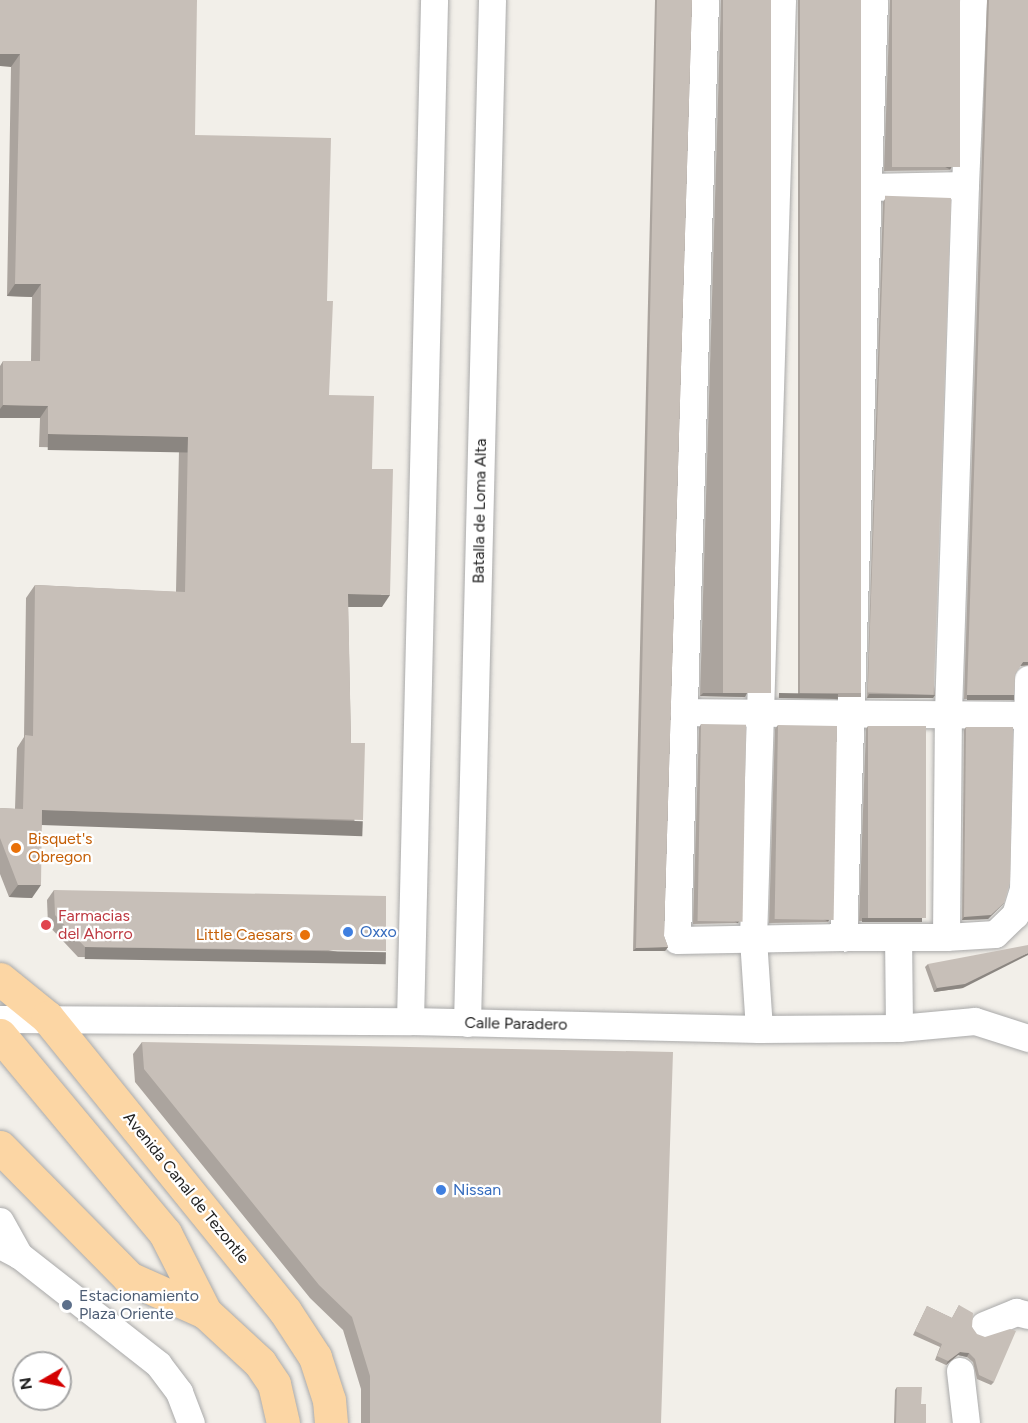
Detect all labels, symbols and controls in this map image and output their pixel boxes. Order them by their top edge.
street label: Batalla de Loma Alta [469,438,491,584]
place label: Bisquet's Obregon [28,829,93,867]
marker: Bisquet's Obregon [9,841,23,855]
place label: Farmacias del Ahorro [58,906,133,944]
marker: Farmacias del Ahorro [39,918,53,932]
place label: Oxxo [360,922,397,942]
place label: Little Caesars [196,925,293,945]
marker: Oxxo [341,925,355,939]
marker: Little Caesars [298,928,312,942]
street label: Calle Paradero [464,1014,568,1034]
street label: Avenida Canal de Tezontle [119,1109,253,1267]
place label: Nissan [453,1180,501,1200]
marker: Nissan [434,1183,448,1197]
place label: Estacionamiento Plaza Oriente [79,1286,199,1324]
marker: Estacionamiento Plaza Oriente [60,1298,74,1312]
north arrow [12,1351,72,1411]
text: N [15,1376,36,1391]

